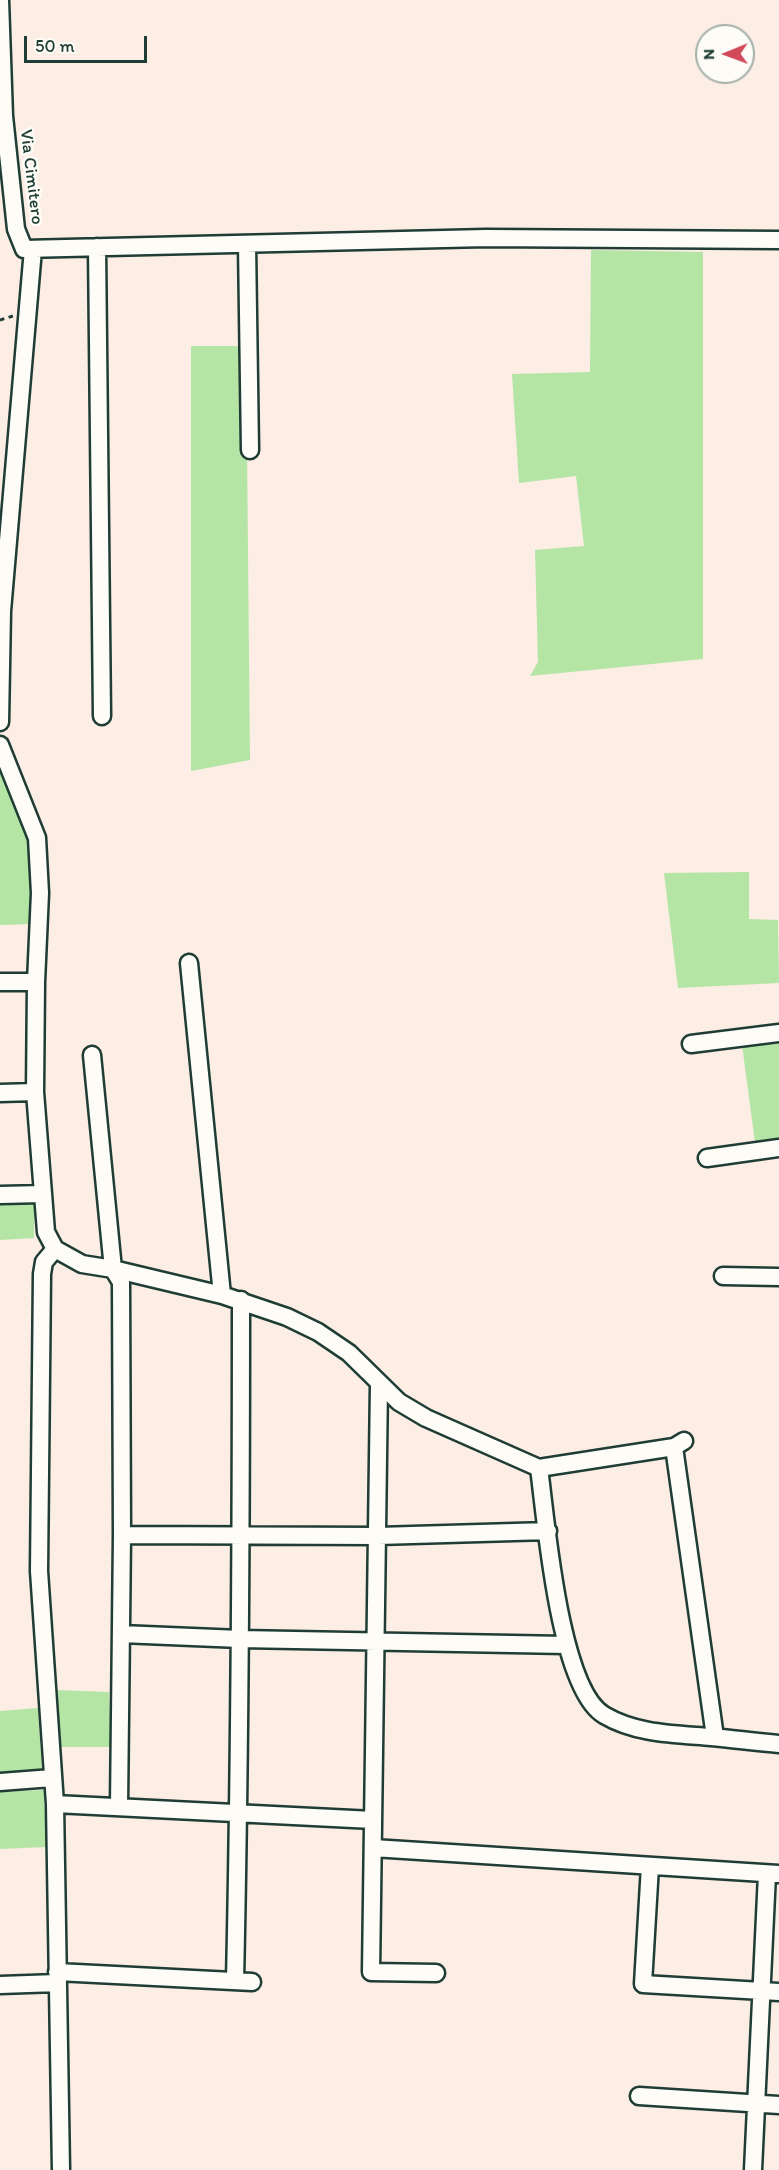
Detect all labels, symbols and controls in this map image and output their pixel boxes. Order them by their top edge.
scale bar [27,24,150,62]
north arrow [695,24,755,84]
text: 50 m [35,35,75,57]
text: N [699,49,718,60]
street label: Via Cimitero [14,128,48,226]

